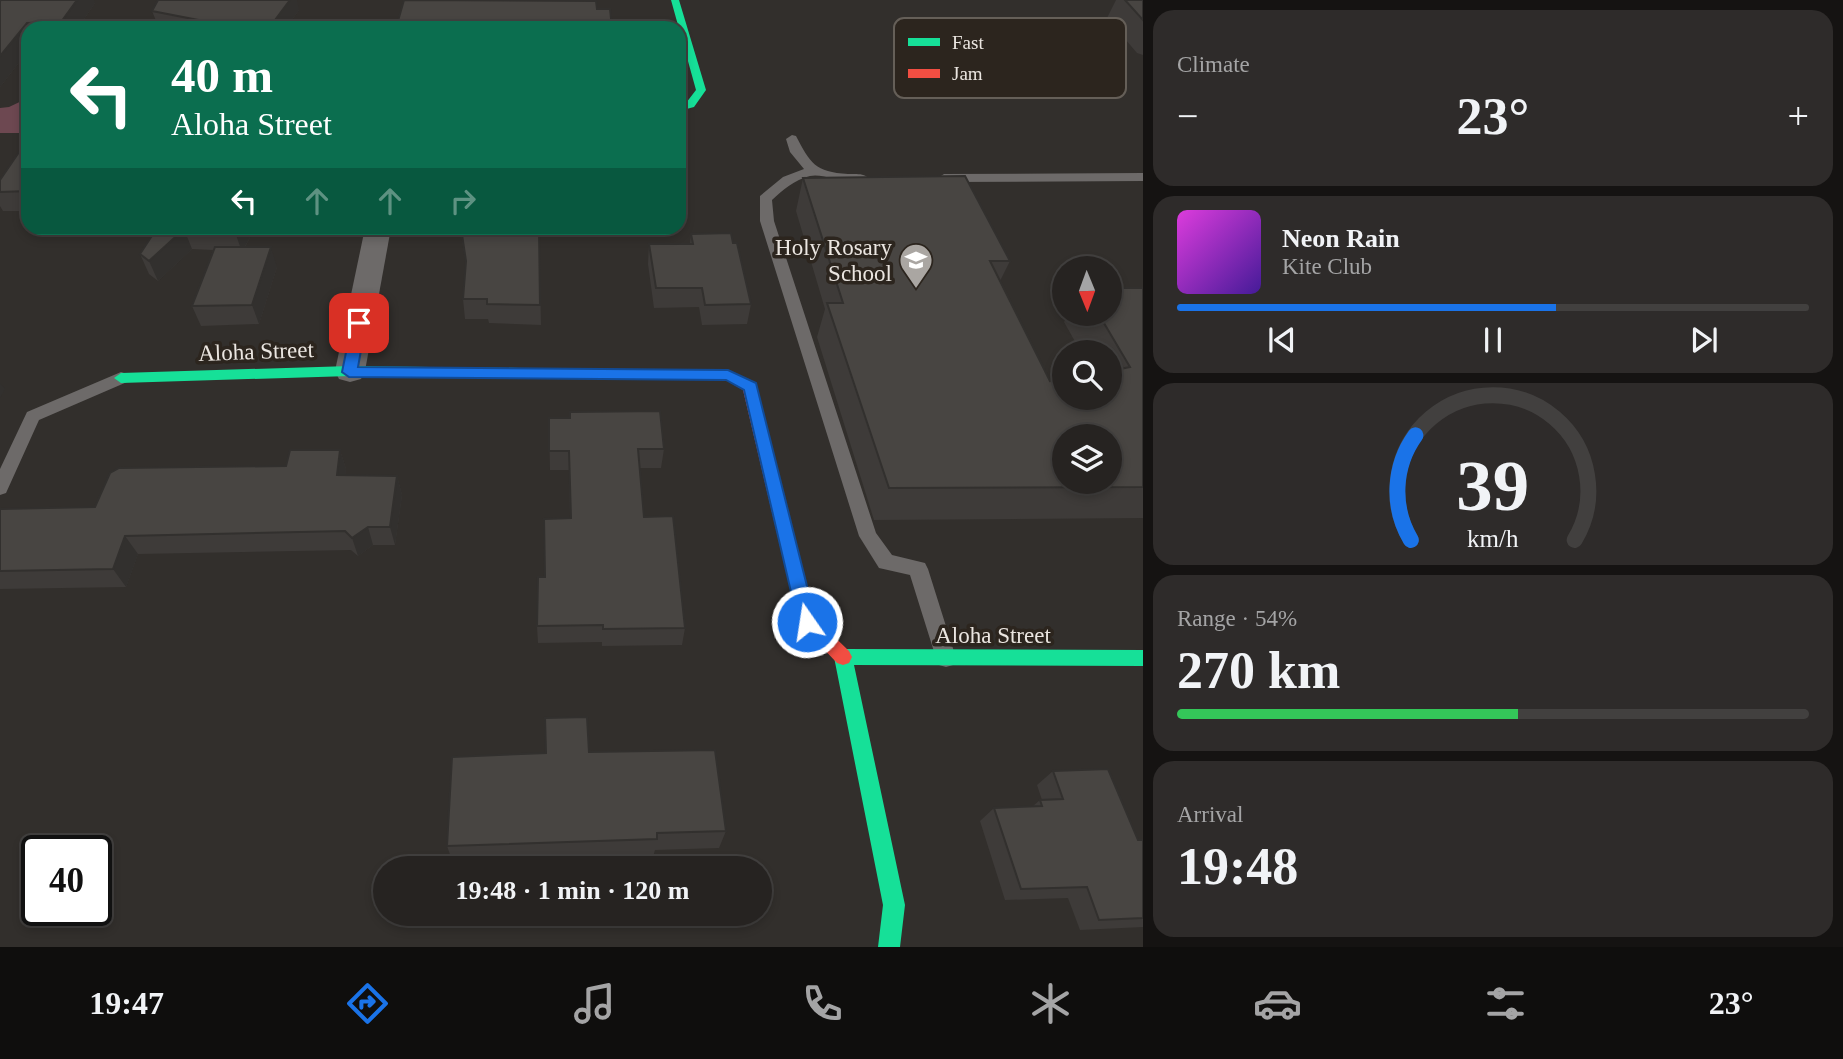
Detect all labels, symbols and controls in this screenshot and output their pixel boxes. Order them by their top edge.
legend [894,18,1126,98]
text: Fast [952,32,984,53]
text: 40 m [171,48,273,103]
icon: left [56,49,147,140]
text: Climate [1177,52,1250,77]
text: Jam [952,63,983,84]
text: 23° [1457,88,1529,145]
text: − [1177,95,1198,137]
text: + [1788,95,1809,137]
text: Aloha Street [171,106,332,142]
icon: left [225,182,263,220]
icon: ahead [298,182,336,220]
icon: ahead [371,182,409,220]
icon: right [444,182,482,220]
text: Neon Rain [1282,224,1400,253]
place label: Holy Rosary School [775,235,892,286]
school or university icon: Holy Rosary School [897,241,935,290]
text: Kite Club [1282,254,1372,279]
north arrow [1052,256,1122,326]
map controls [1052,256,1122,494]
pin [329,293,389,353]
icon: arrive [340,304,378,342]
icon: previous [1263,321,1301,359]
icon: pause [1474,321,1512,359]
icon: next [1685,321,1723,359]
street label: Aloha Street [198,337,315,366]
button: search [1052,340,1122,410]
button: layers [1052,424,1122,494]
text: 39 [1457,445,1529,526]
text: km/h [1467,524,1519,551]
position arrow [770,585,844,659]
text: Range · 54% [1177,606,1297,631]
street label: Aloha Street [935,623,1051,648]
text: 270 km [1177,642,1340,699]
text: Arrival [1177,802,1243,827]
speed limit sign: 40 [21,835,112,926]
text: 19:48 [1177,838,1298,895]
text: 19:48 · 1 min · 120 m [456,876,690,905]
icon: directions [343,979,392,1028]
icon: music [570,979,619,1028]
icon: phone [798,979,847,1028]
icon: climate [1026,979,1075,1028]
icon: car [1253,979,1302,1028]
icon: filters [1481,979,1530,1028]
text: 19:47 [89,985,164,1021]
text: 23° [1709,985,1754,1021]

